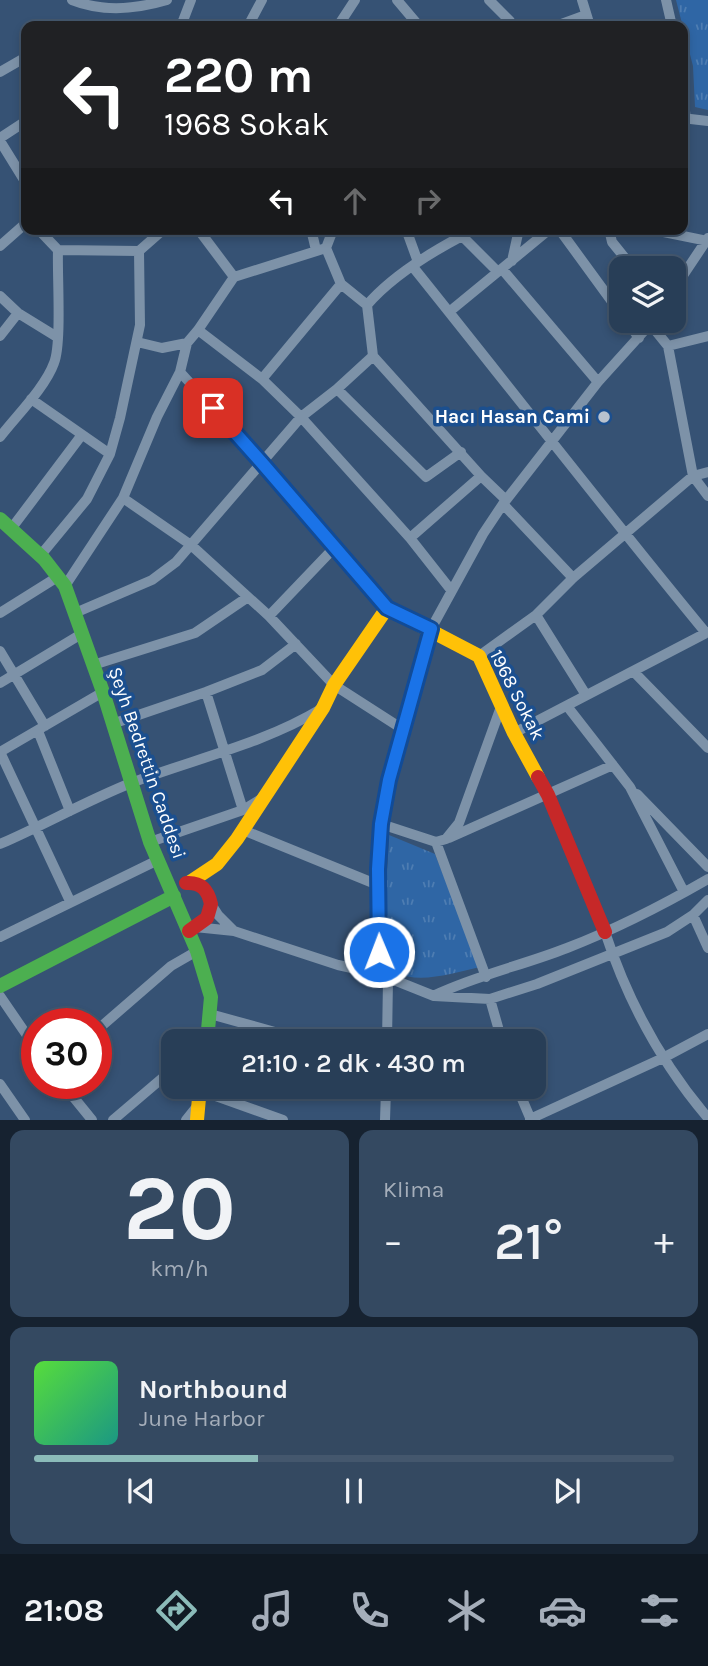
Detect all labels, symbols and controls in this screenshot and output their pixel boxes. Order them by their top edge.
text: 220 m [164,47,313,104]
icon: left [49,49,140,140]
text: 1968 Sokak [164,106,329,143]
icon: left [263,182,301,220]
icon: ahead [336,182,374,220]
icon: right [409,182,447,220]
map controls [609,256,686,333]
button: layers [609,256,686,333]
pin [183,378,243,438]
icon: arrive [194,389,232,427]
place label: Hacı Hasan Cami [435,406,590,428]
marker: Hacı Hasan Cami [596,409,612,425]
street label: 1968 Sokak [485,646,549,744]
street label: Şeyh Bedrettin Caddesi [104,664,190,862]
position arrow [342,915,416,989]
speed limit sign: 30 [21,1008,112,1099]
text: 21:10 · 2 dk · 430 m [241,1048,466,1079]
text: 20 [123,1156,236,1262]
text: Klima [383,1176,444,1203]
text: 21° [494,1211,563,1272]
text: − [383,1219,403,1264]
text: + [654,1219,674,1264]
text: km/h [150,1255,209,1282]
text: Northbound [139,1374,288,1405]
text: June Harbor [139,1405,264,1432]
icon: previous [122,1472,160,1510]
icon: pause [335,1472,373,1510]
icon: next [548,1472,586,1510]
icon: directions [152,1586,201,1635]
icon: music [248,1586,297,1635]
icon: phone [345,1586,394,1635]
icon: climate [442,1586,491,1635]
icon: car [538,1586,587,1635]
icon: filters [635,1586,684,1635]
text: 21:08 [24,1592,104,1629]

